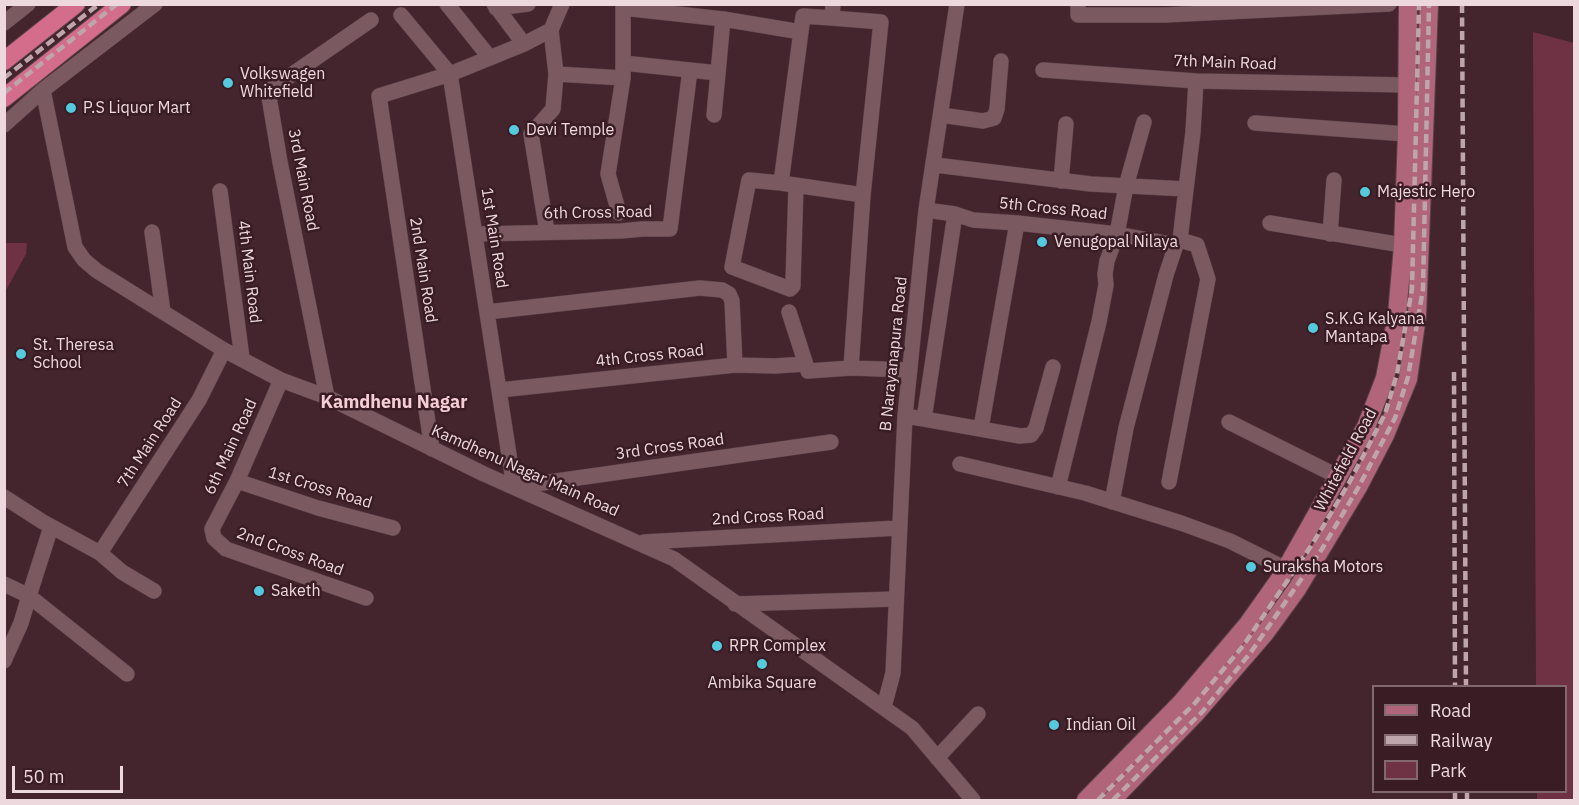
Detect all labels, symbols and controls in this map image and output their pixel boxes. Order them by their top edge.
street label: 7th Main Road [1173,52,1277,74]
place label: Volkswagen Whitefield [240,64,325,102]
marker: Volkswagen Whitefield [221,76,235,90]
place label: P.S Liquor Mart [83,98,191,118]
marker: P.S Liquor Mart [64,101,78,115]
place label: Devi Temple [526,120,614,140]
marker: Devi Temple [507,123,521,137]
street label: 3rd Main Road [284,127,322,233]
place label: Majestic Hero [1377,182,1475,202]
marker: Majestic Hero [1358,185,1372,199]
street label: 1st Main Road [477,186,511,290]
street label: 5th Cross Road [998,194,1108,224]
street label: 6th Cross Road [543,202,653,224]
street label: 2nd Main Road [405,216,441,324]
street label: 4th Main Road [233,220,265,324]
place label: Venugopal Nilaya [1054,232,1178,252]
marker: Venugopal Nilaya [1035,235,1049,249]
street label: B Narayanapura Road [876,276,912,432]
place label: S.K.G Kalyana Mantapa [1325,309,1424,347]
marker: S.K.G Kalyana Mantapa [1306,321,1320,335]
place label: St. Theresa School [33,335,114,373]
street label: 4th Cross Road [595,341,705,371]
marker: St. Theresa School [14,347,28,361]
district label: Kamdhenu Nagar [321,392,467,414]
street label: 7th Main Road [114,394,186,492]
street label: 6th Main Road [200,396,262,498]
street label: Whitefield Road [1311,405,1381,515]
street label: Kamdhenu Nagar Main Road [428,421,622,521]
street label: 3rd Cross Road [615,430,725,464]
street label: 1st Cross Road [266,463,374,513]
street label: 2nd Cross Road [711,504,825,530]
street label: 2nd Cross Road [234,524,346,580]
place label: Suraksha Motors [1263,557,1383,577]
marker: Suraksha Motors [1244,560,1258,574]
place label: Saketh [271,581,320,601]
marker: Saketh [252,584,266,598]
place label: RPR Complex [729,636,826,656]
marker: RPR Complex [710,639,724,653]
marker: Ambika Square [755,657,769,671]
place label: Ambika Square [708,673,816,693]
legend [1372,685,1567,793]
text: Road [1430,699,1471,722]
place label: Indian Oil [1066,715,1136,735]
marker: Indian Oil [1047,718,1061,732]
text: Railway [1430,729,1492,752]
scale bar [15,754,126,792]
text: Park [1430,759,1466,782]
text: 50 m [23,765,65,788]

